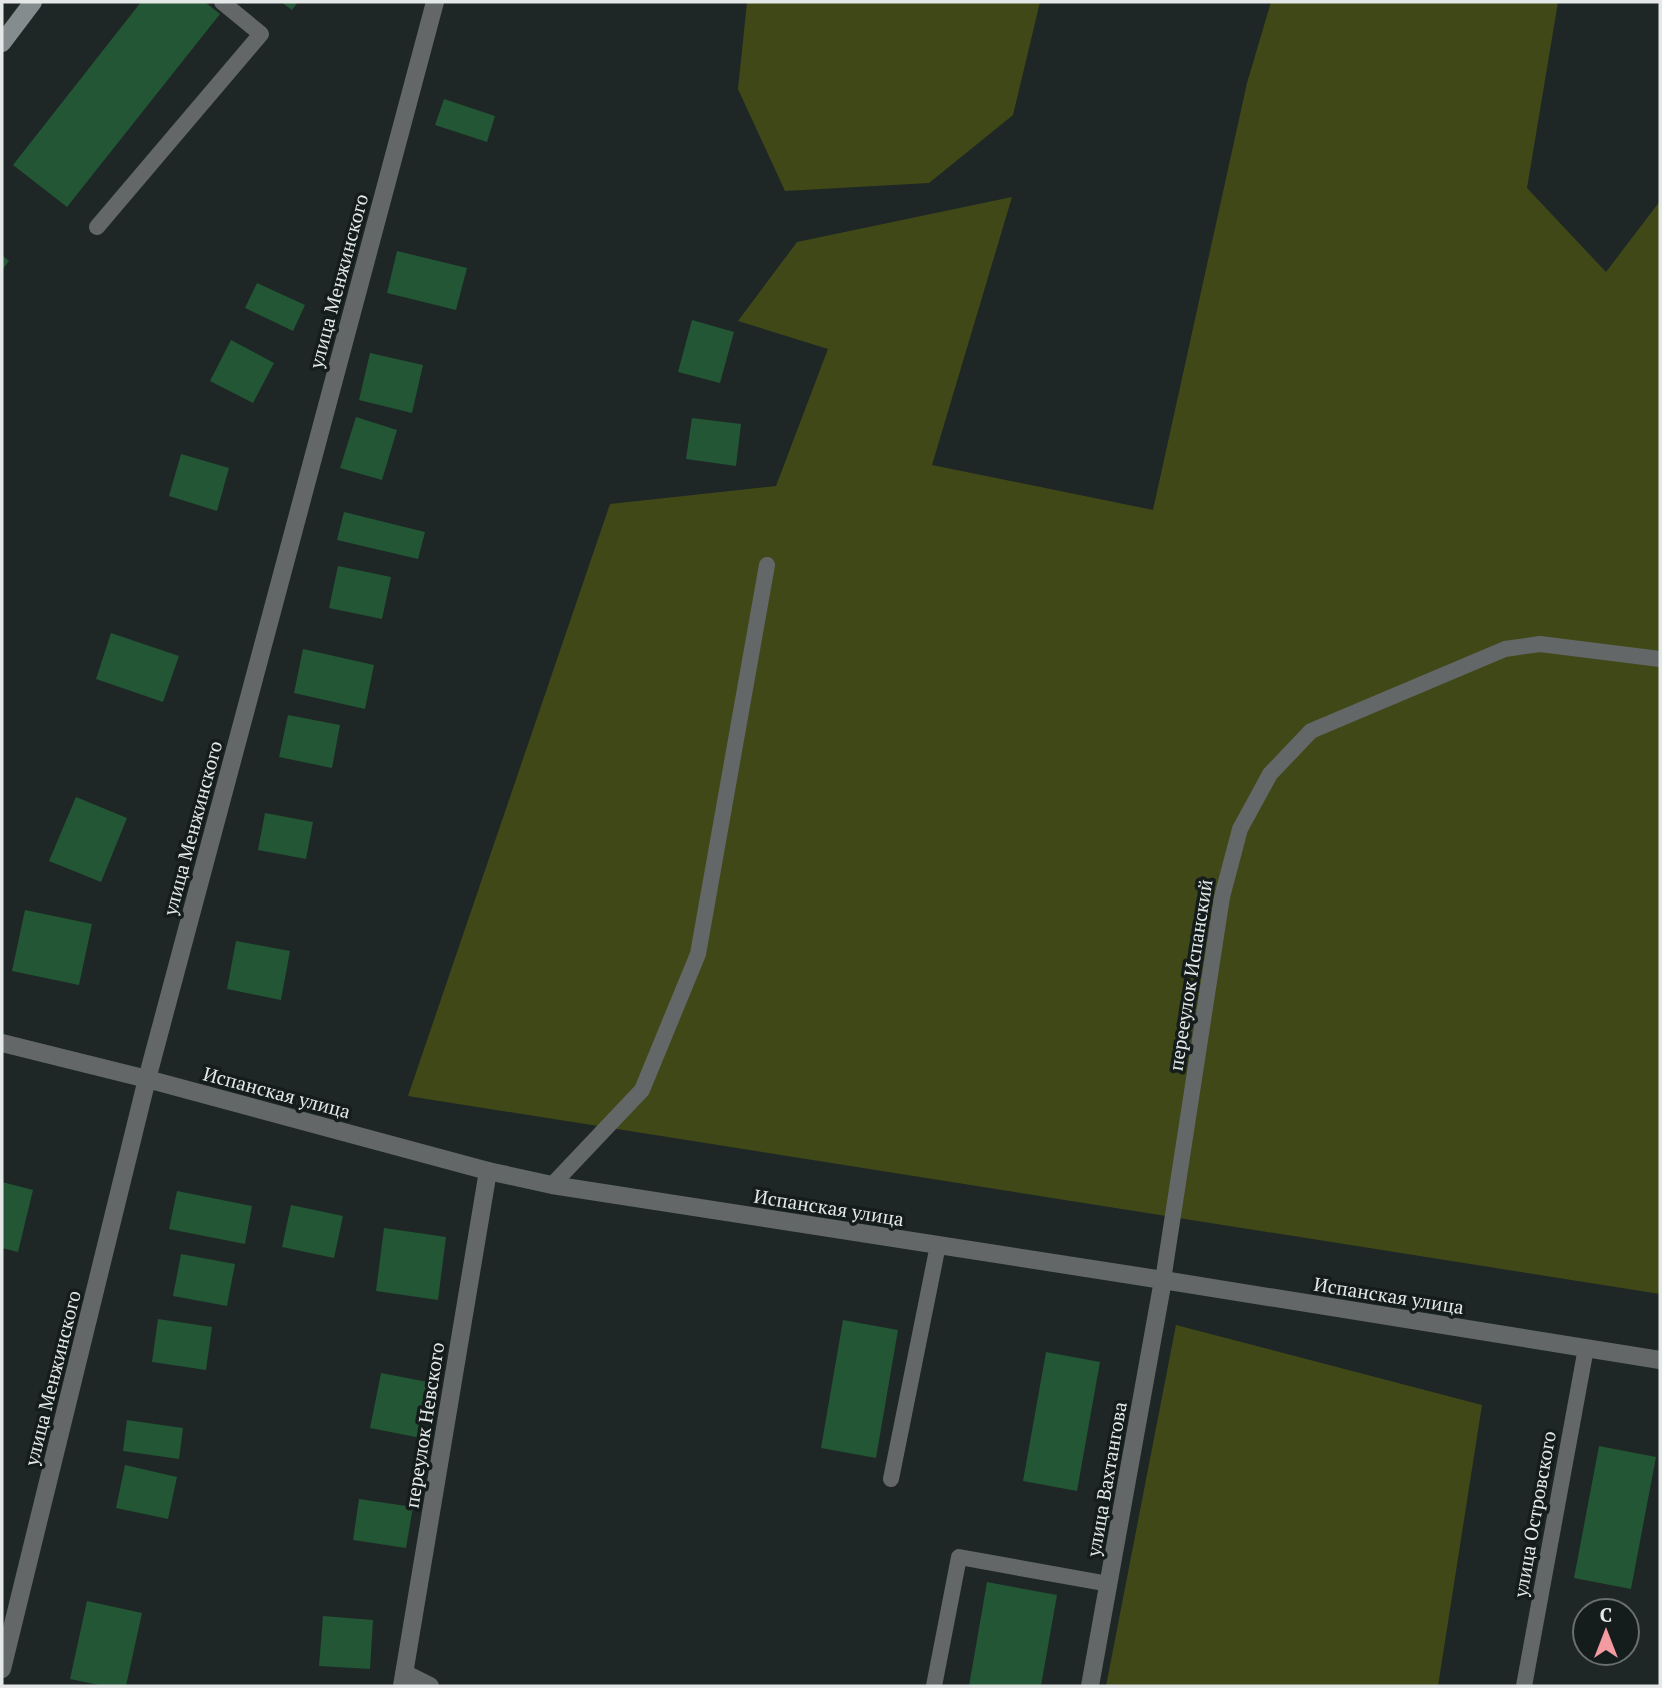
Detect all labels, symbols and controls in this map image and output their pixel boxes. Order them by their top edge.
street label: улица Менжинского [302,191,373,372]
street label: улица Менжинского [156,738,227,919]
street label: перееулок Испанский [1163,877,1217,1073]
street label: Испанская улица [201,1060,354,1124]
street label: Испанская улица [752,1183,906,1231]
street label: Испанская улица [1312,1271,1466,1319]
street label: улица Менжинского [18,1288,86,1469]
street label: переулок Невского [399,1340,449,1510]
street label: улица Вахтангова [1080,1399,1132,1559]
street label: улица Островского [1507,1429,1561,1600]
north arrow [1571,1597,1641,1667]
text: С [1600,1602,1612,1627]

